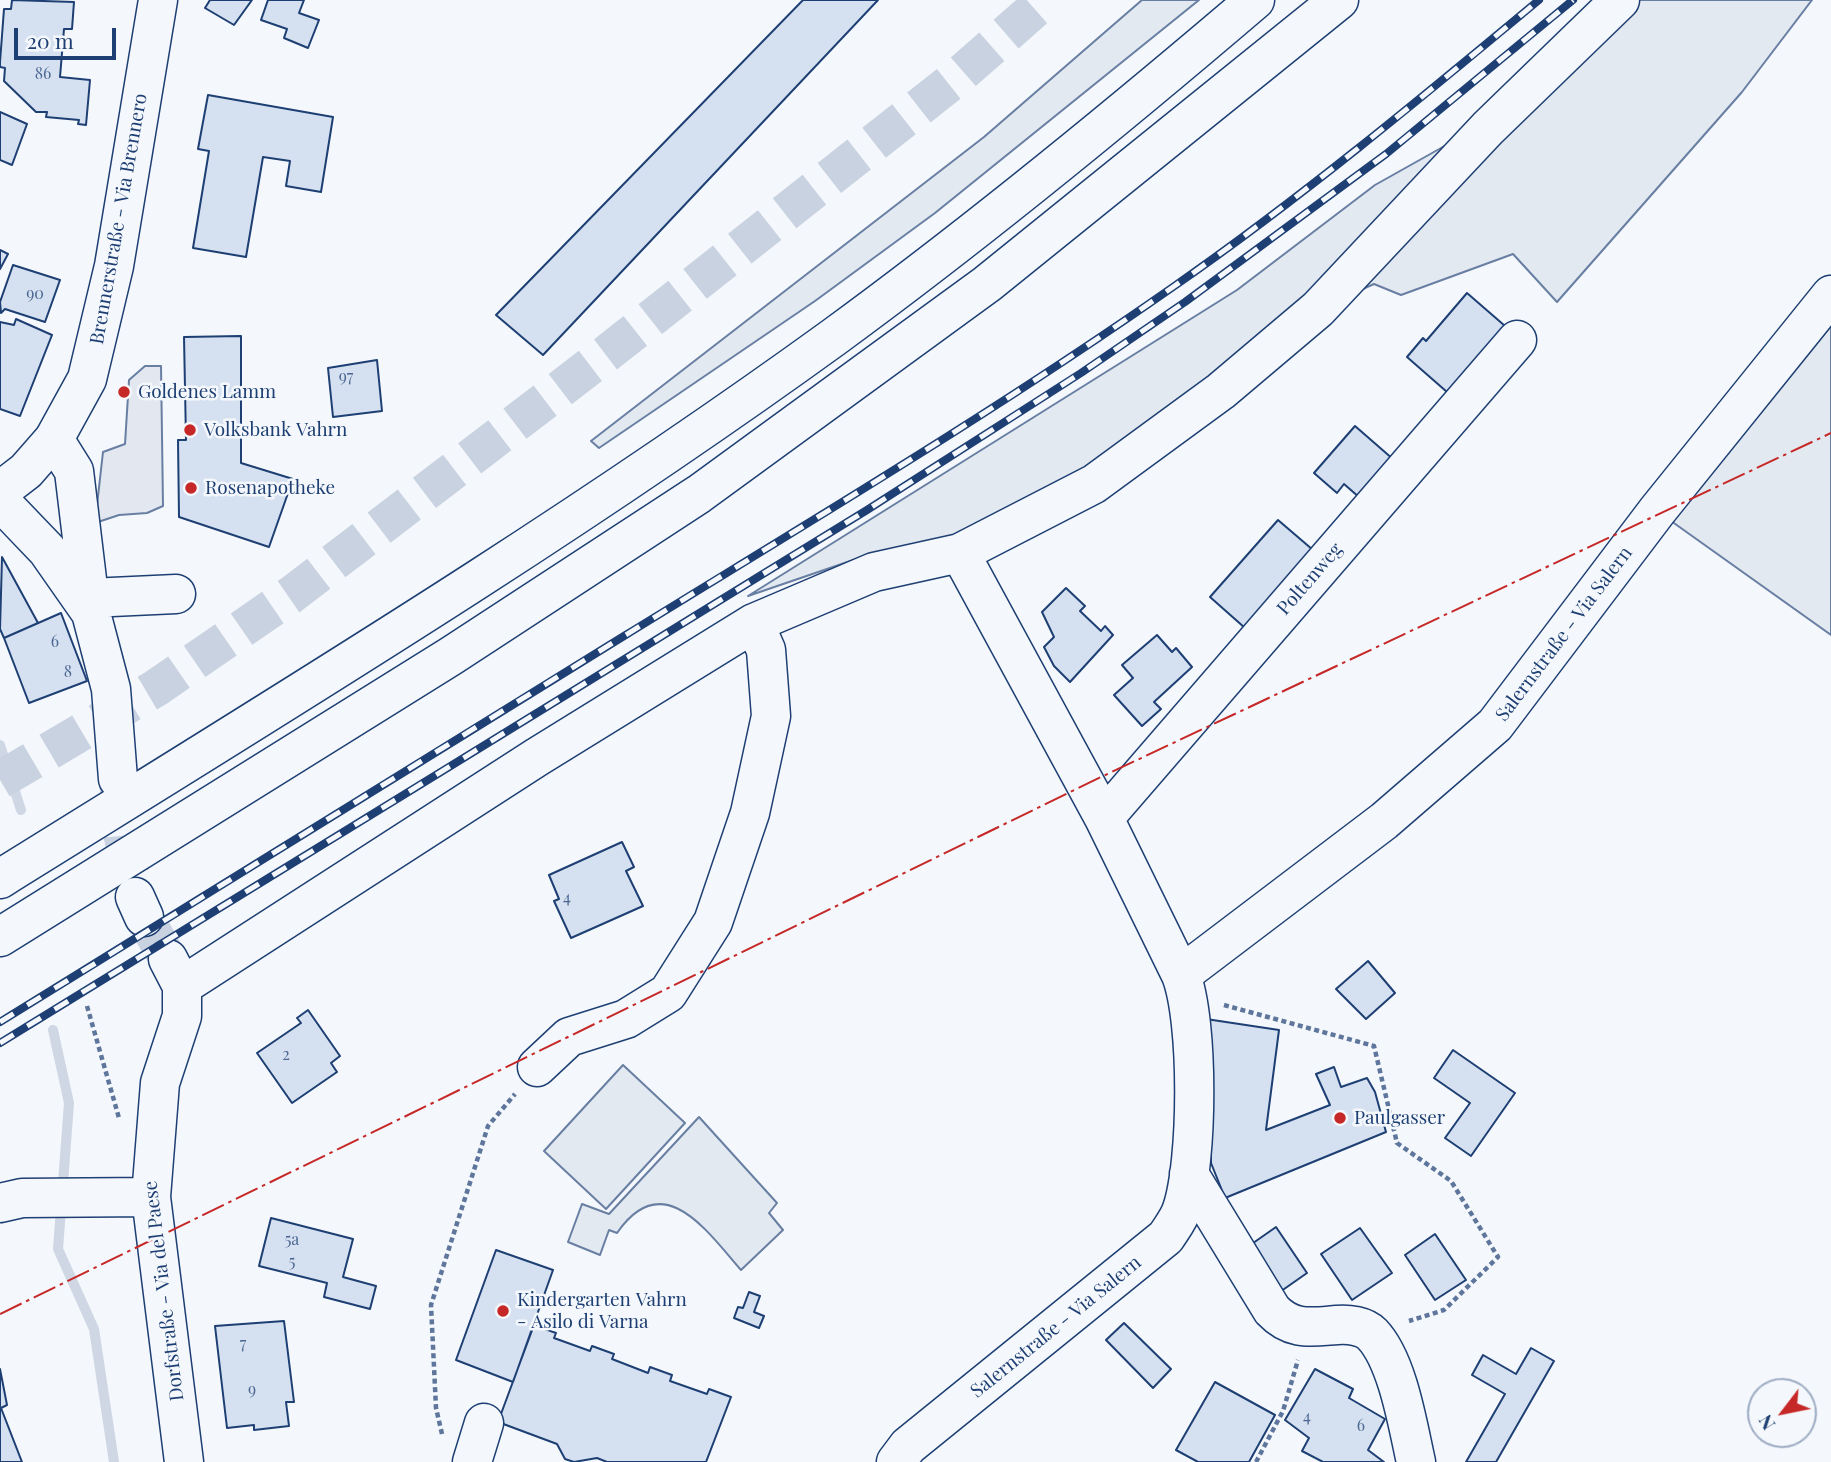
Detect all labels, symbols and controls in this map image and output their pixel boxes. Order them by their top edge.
scale bar [18,14,119,58]
text: 20 m [27,26,74,54]
house number: 86 [35,64,51,84]
street label: Brennerstraße - Via Brennero [86,92,152,346]
house number: 90 [26,284,44,304]
house number: 97 [339,367,353,387]
place label: Goldenes Lamm [138,381,276,403]
marker: Goldenes Lamm [116,384,132,400]
place label: Volksbank Vahrn [204,419,347,441]
marker: Volksbank Vahrn [182,422,198,438]
place label: Rosenapotheke [205,477,335,499]
marker: Rosenapotheke [183,480,199,496]
street label: Poltenweg [1272,538,1348,620]
street label: Salernstraße - Via Salern [1491,542,1637,726]
house number: 6 [51,632,59,652]
house number: 8 [64,662,72,682]
house number: 4 [563,888,571,908]
house number: 2 [282,1045,290,1065]
place label: Paulgasser [1354,1107,1445,1129]
marker: Paulgasser [1332,1110,1348,1126]
street label: Dorfstraße - Via del Paese [139,1180,189,1402]
house number: 5a [285,1230,299,1250]
street label: Salernstraße - Via Salern [966,1251,1146,1403]
house number: 5 [289,1252,295,1272]
place label: Kindergarten Vahrn - Asilo di Varna [517,1289,687,1333]
marker: Kindergarten Vahrn - Asilo di Varna [495,1303,511,1319]
house number: 7 [240,1334,246,1354]
north arrow [1747,1378,1817,1448]
house number: 9 [248,1380,256,1400]
house number: 4 [1303,1407,1311,1427]
text: N [1751,1410,1781,1436]
house number: 6 [1357,1416,1365,1436]

